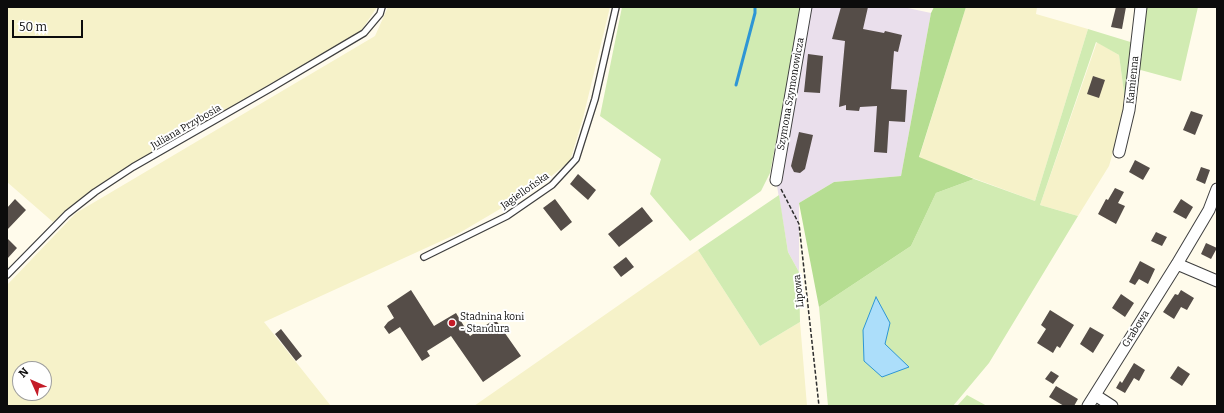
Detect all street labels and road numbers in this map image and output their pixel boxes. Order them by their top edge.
street label: Szymona Szymonowicza [775,37,807,151]
street label: Kamienna [1125,55,1141,105]
street label: Juliana Przybosia [149,102,223,152]
street label: Jagiellońska [499,170,551,212]
street label: Lipowa [791,274,807,308]
street label: Grabowa [1120,308,1152,350]

